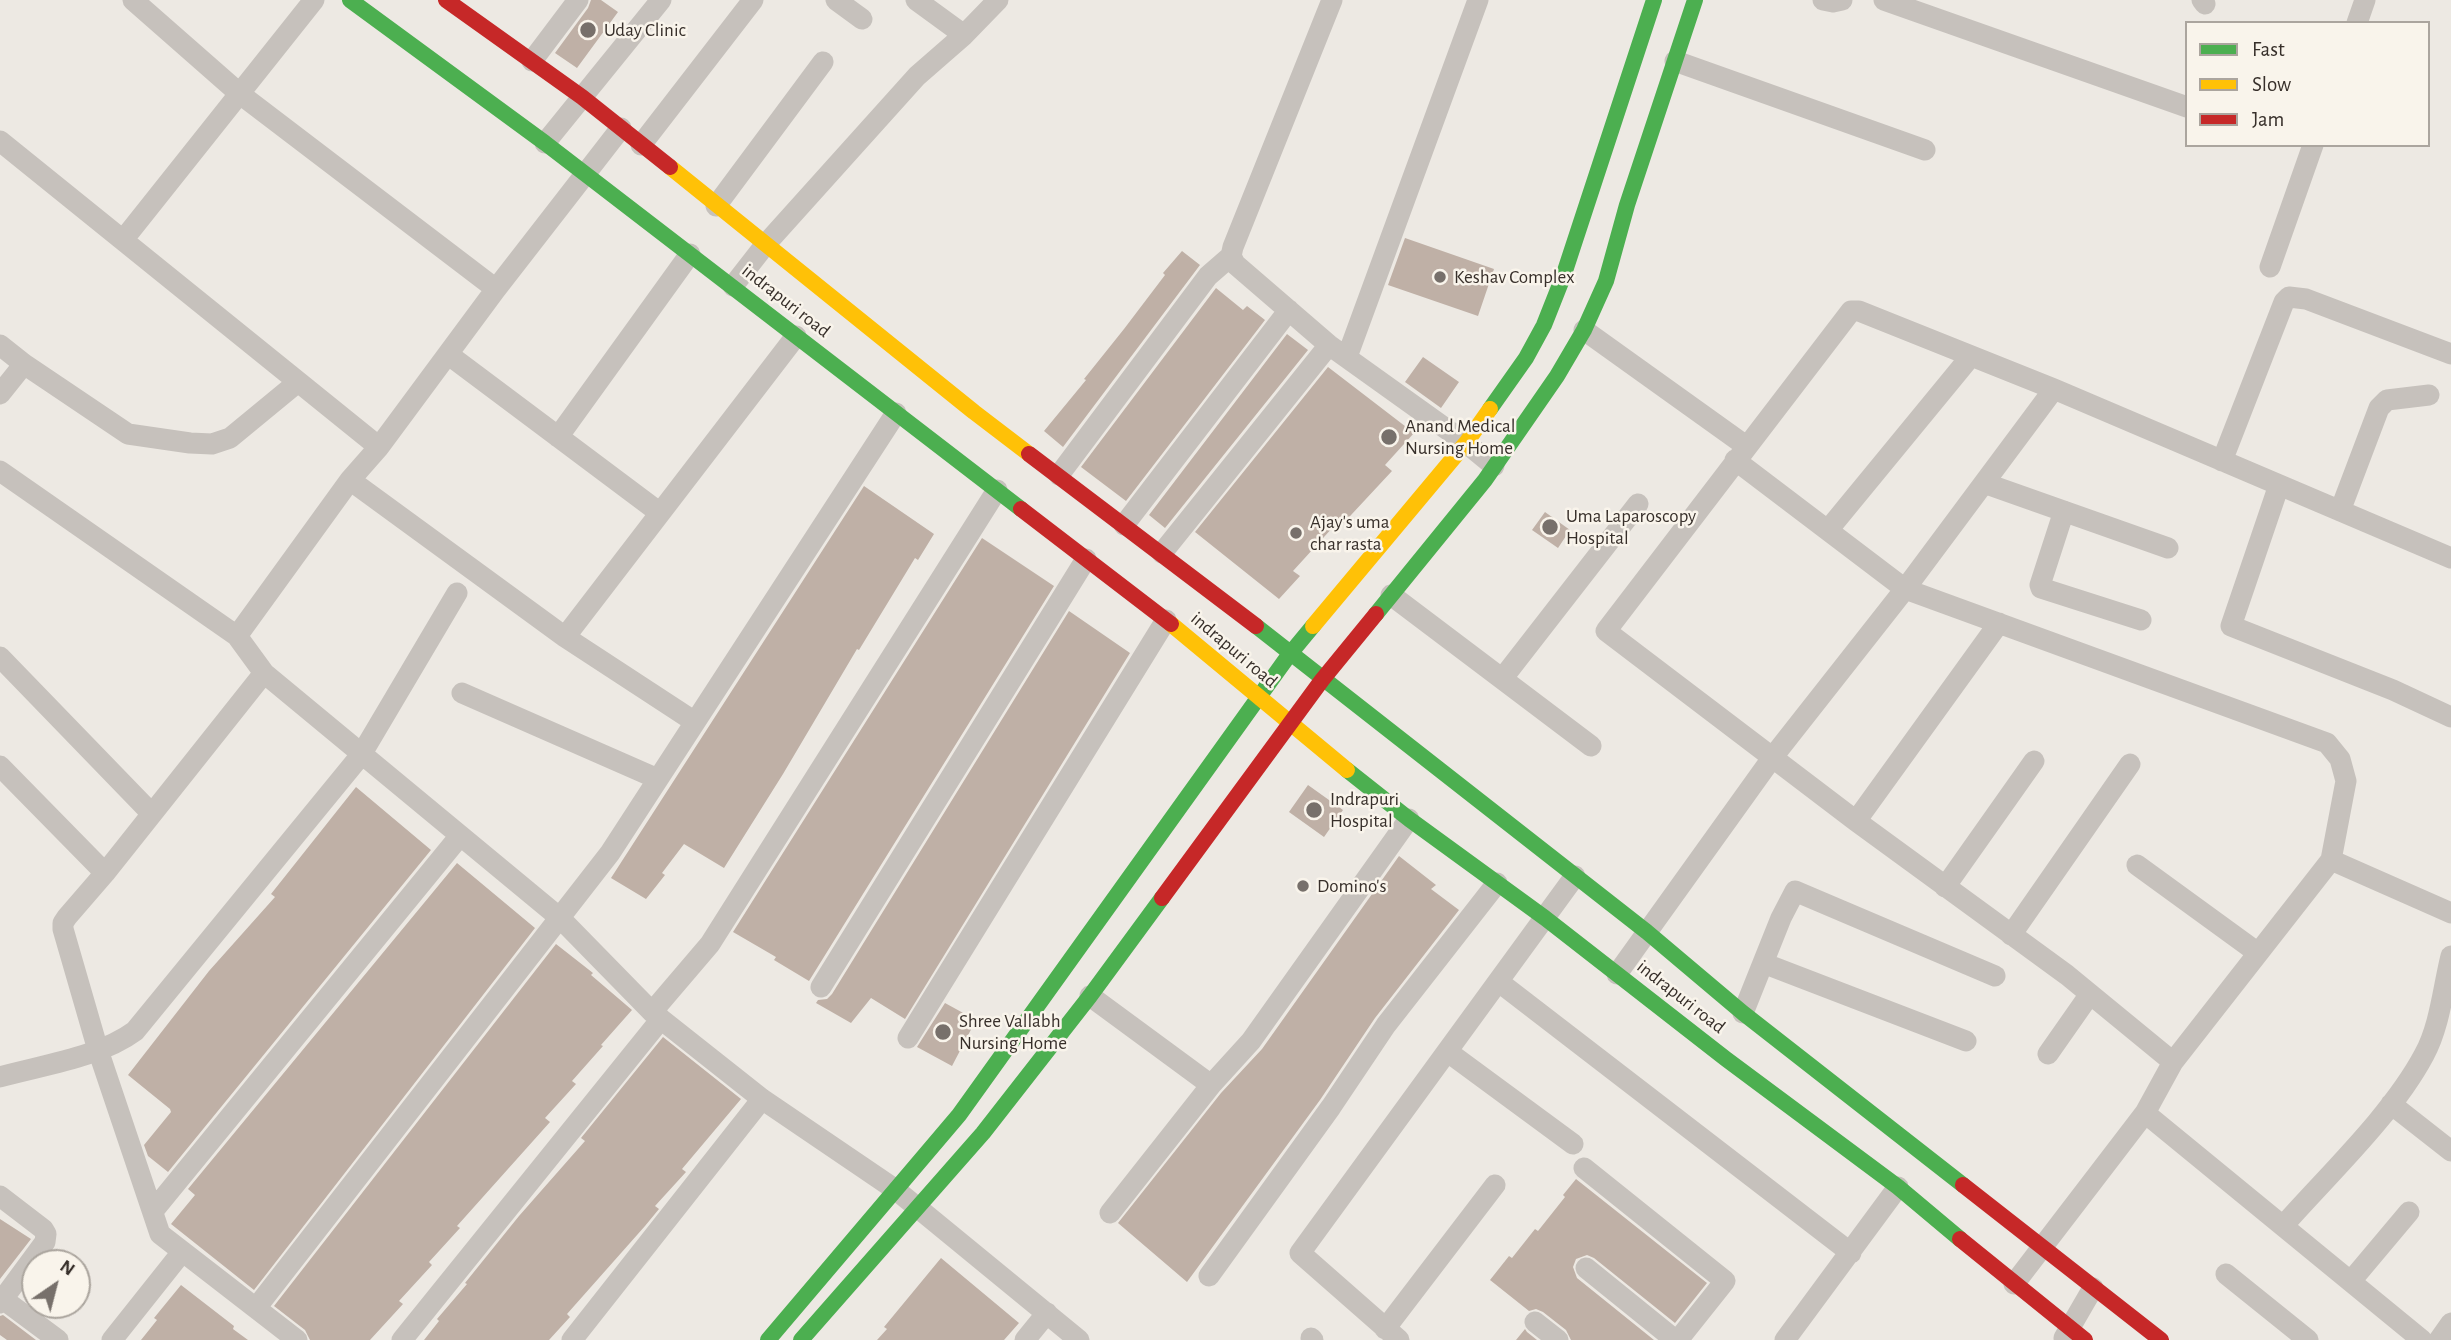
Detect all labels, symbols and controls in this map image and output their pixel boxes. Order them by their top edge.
place label: Uday Clinic [604,19,686,41]
marker: Uday Clinic [578,20,598,40]
legend [2185,21,2430,147]
text: Fast [2252,39,2285,60]
text: Slow [2252,74,2291,95]
text: Jam [2252,109,2284,130]
street label: indrapuri road [737,259,835,343]
place label: Keshav Complex [1454,266,1575,288]
marker: Keshav Complex [1432,269,1448,285]
place label: Anand Medical Nursing Home [1405,415,1515,459]
marker: Anand Medical Nursing Home [1379,427,1399,447]
place label: Uma Laparoscopy Hospital [1566,505,1696,549]
place label: Ajay's uma char rasta [1310,511,1389,555]
marker: Uma Laparoscopy Hospital [1540,517,1560,537]
marker: Ajay's uma char rasta [1288,525,1304,541]
street label: indrapuri road [1186,607,1282,693]
place label: Indrapuri Hospital [1330,788,1399,832]
marker: Indrapuri Hospital [1304,800,1324,820]
place label: Domino's [1317,875,1386,897]
marker: Domino's [1295,878,1311,894]
street label: indrapuri road [1632,955,1730,1039]
place label: Shree Vallabh Nursing Home [959,1010,1067,1054]
marker: Shree Vallabh Nursing Home [933,1022,953,1042]
north arrow [21,1249,91,1319]
text: N [56,1256,78,1280]

